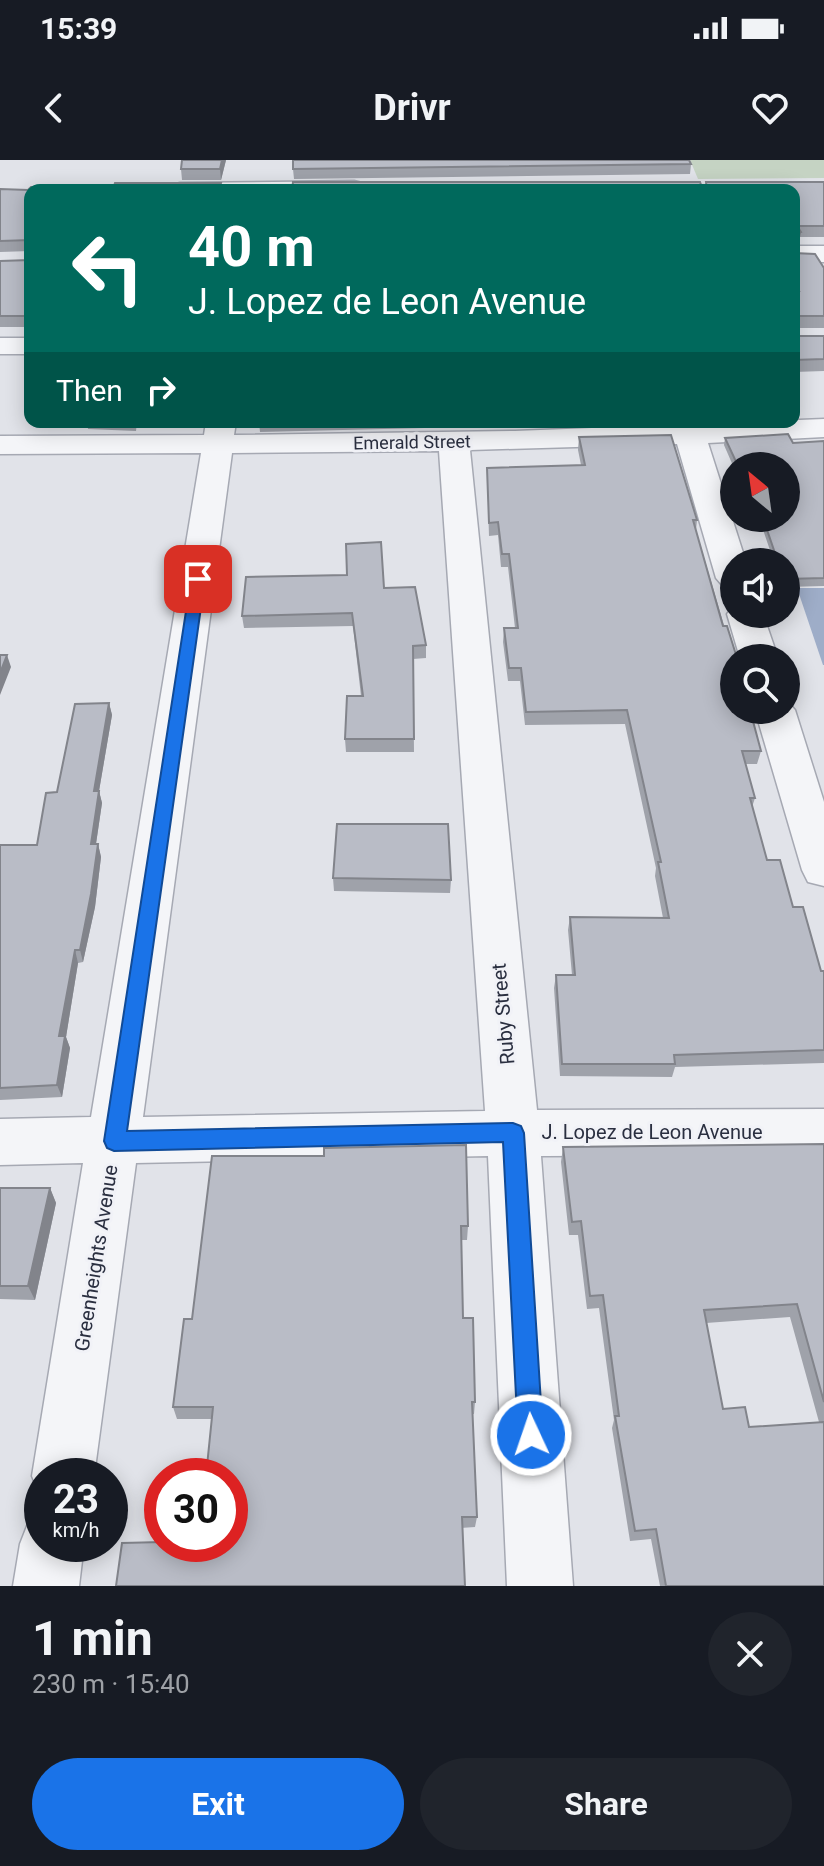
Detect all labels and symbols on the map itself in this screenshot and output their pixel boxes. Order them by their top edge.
street label: Emerald Street [353,430,471,454]
north arrow [720,452,800,532]
pin [164,545,232,613]
street label: Ruby Street [487,962,519,1066]
street label: J. Lopez de Leon Avenue [541,1120,763,1144]
street label: Greenheights Avenue [69,1163,123,1353]
position arrow [489,1393,573,1477]
speed limit sign: 30 [144,1458,248,1562]

